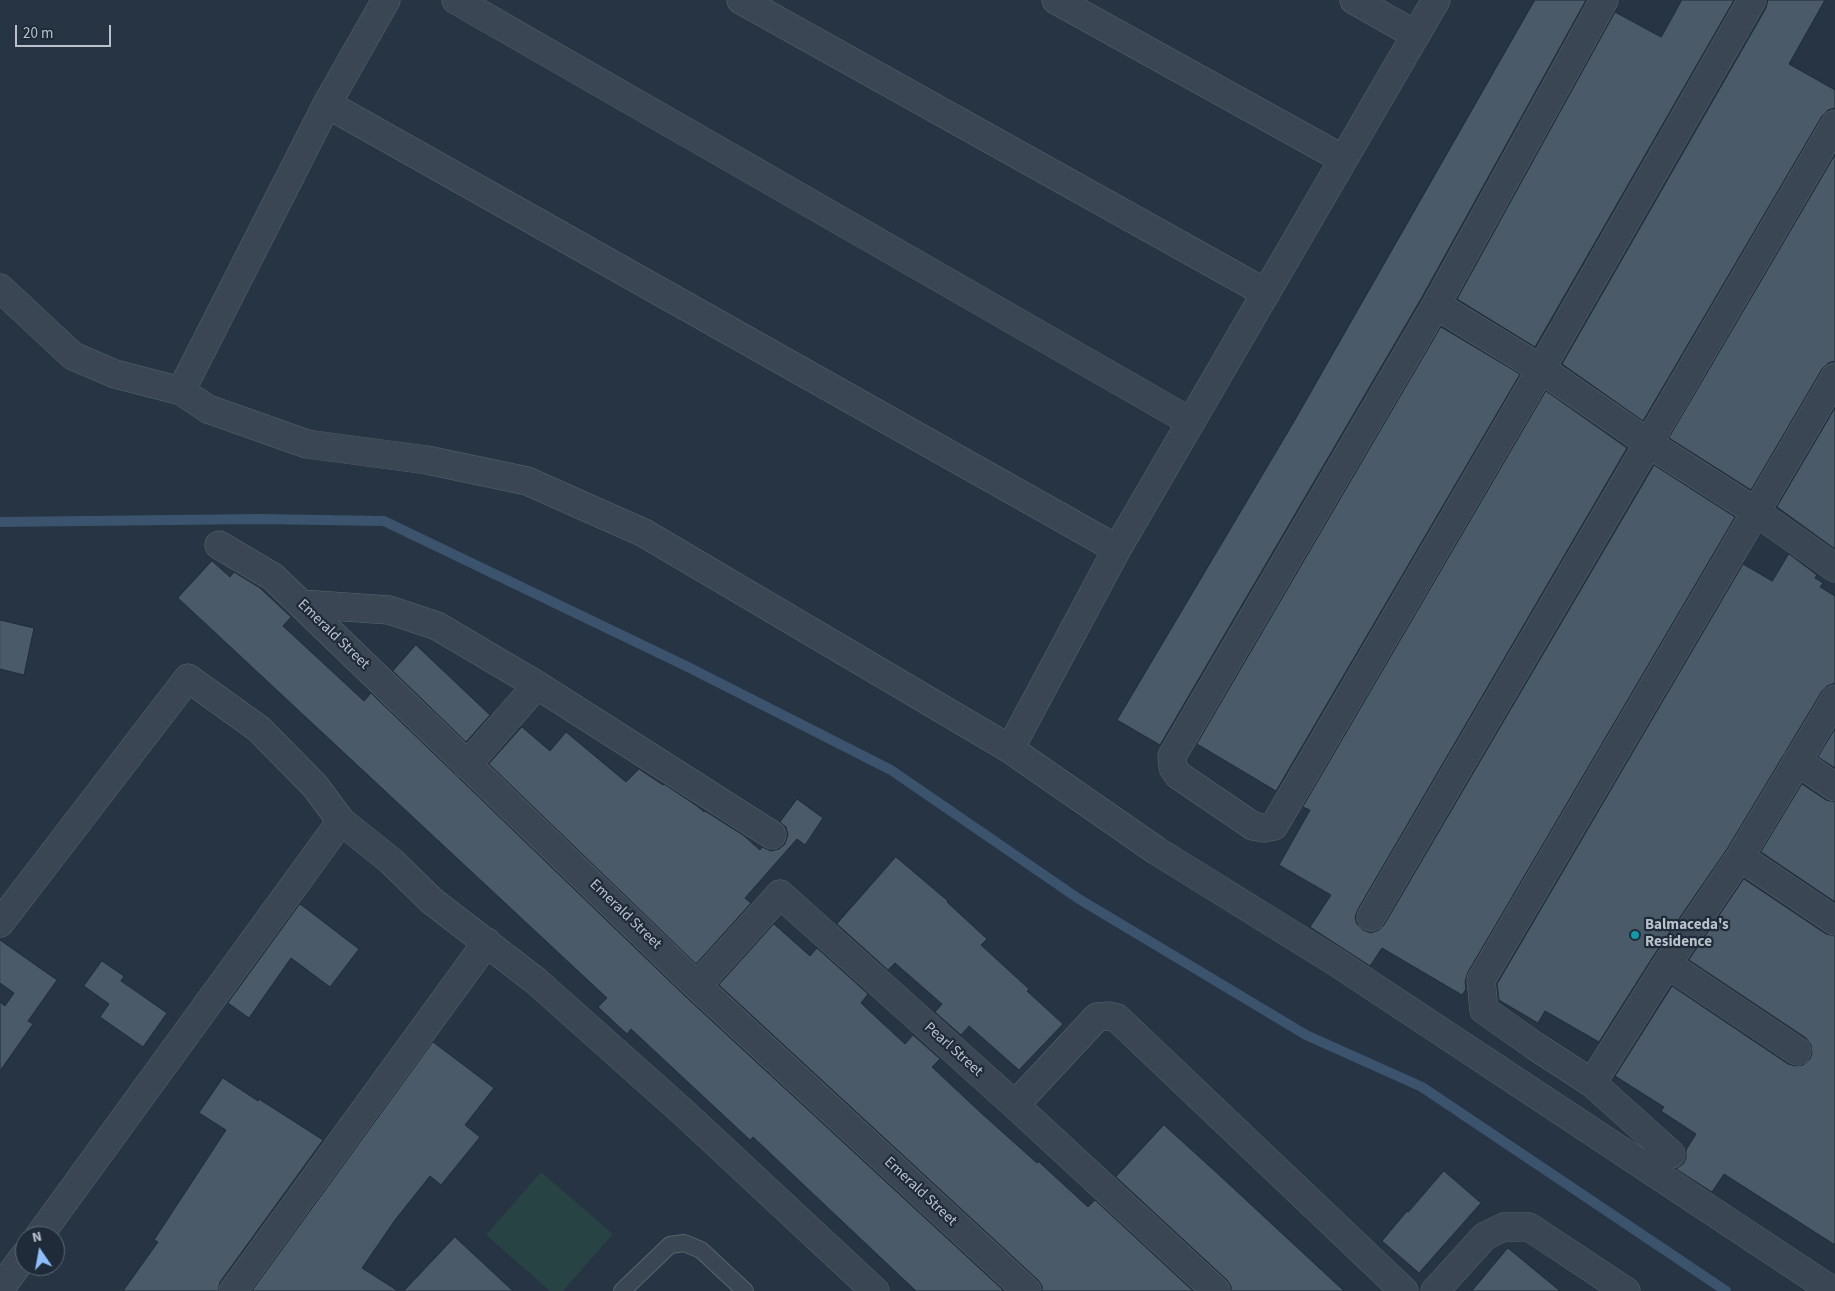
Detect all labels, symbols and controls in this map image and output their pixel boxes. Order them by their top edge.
scale bar [18,15,114,47]
text: 20 m [23,23,53,44]
street label: Emerald Street [293,596,373,674]
street label: Emerald Street [585,876,665,954]
place label: Balmaceda's Residence [1645,917,1729,952]
marker: Balmaceda's Residence [1629,929,1641,941]
street label: Pearl Street [920,1019,986,1081]
street label: Emerald Street [880,1154,960,1230]
north arrow [15,1226,65,1276]
text: N [30,1227,44,1248]

